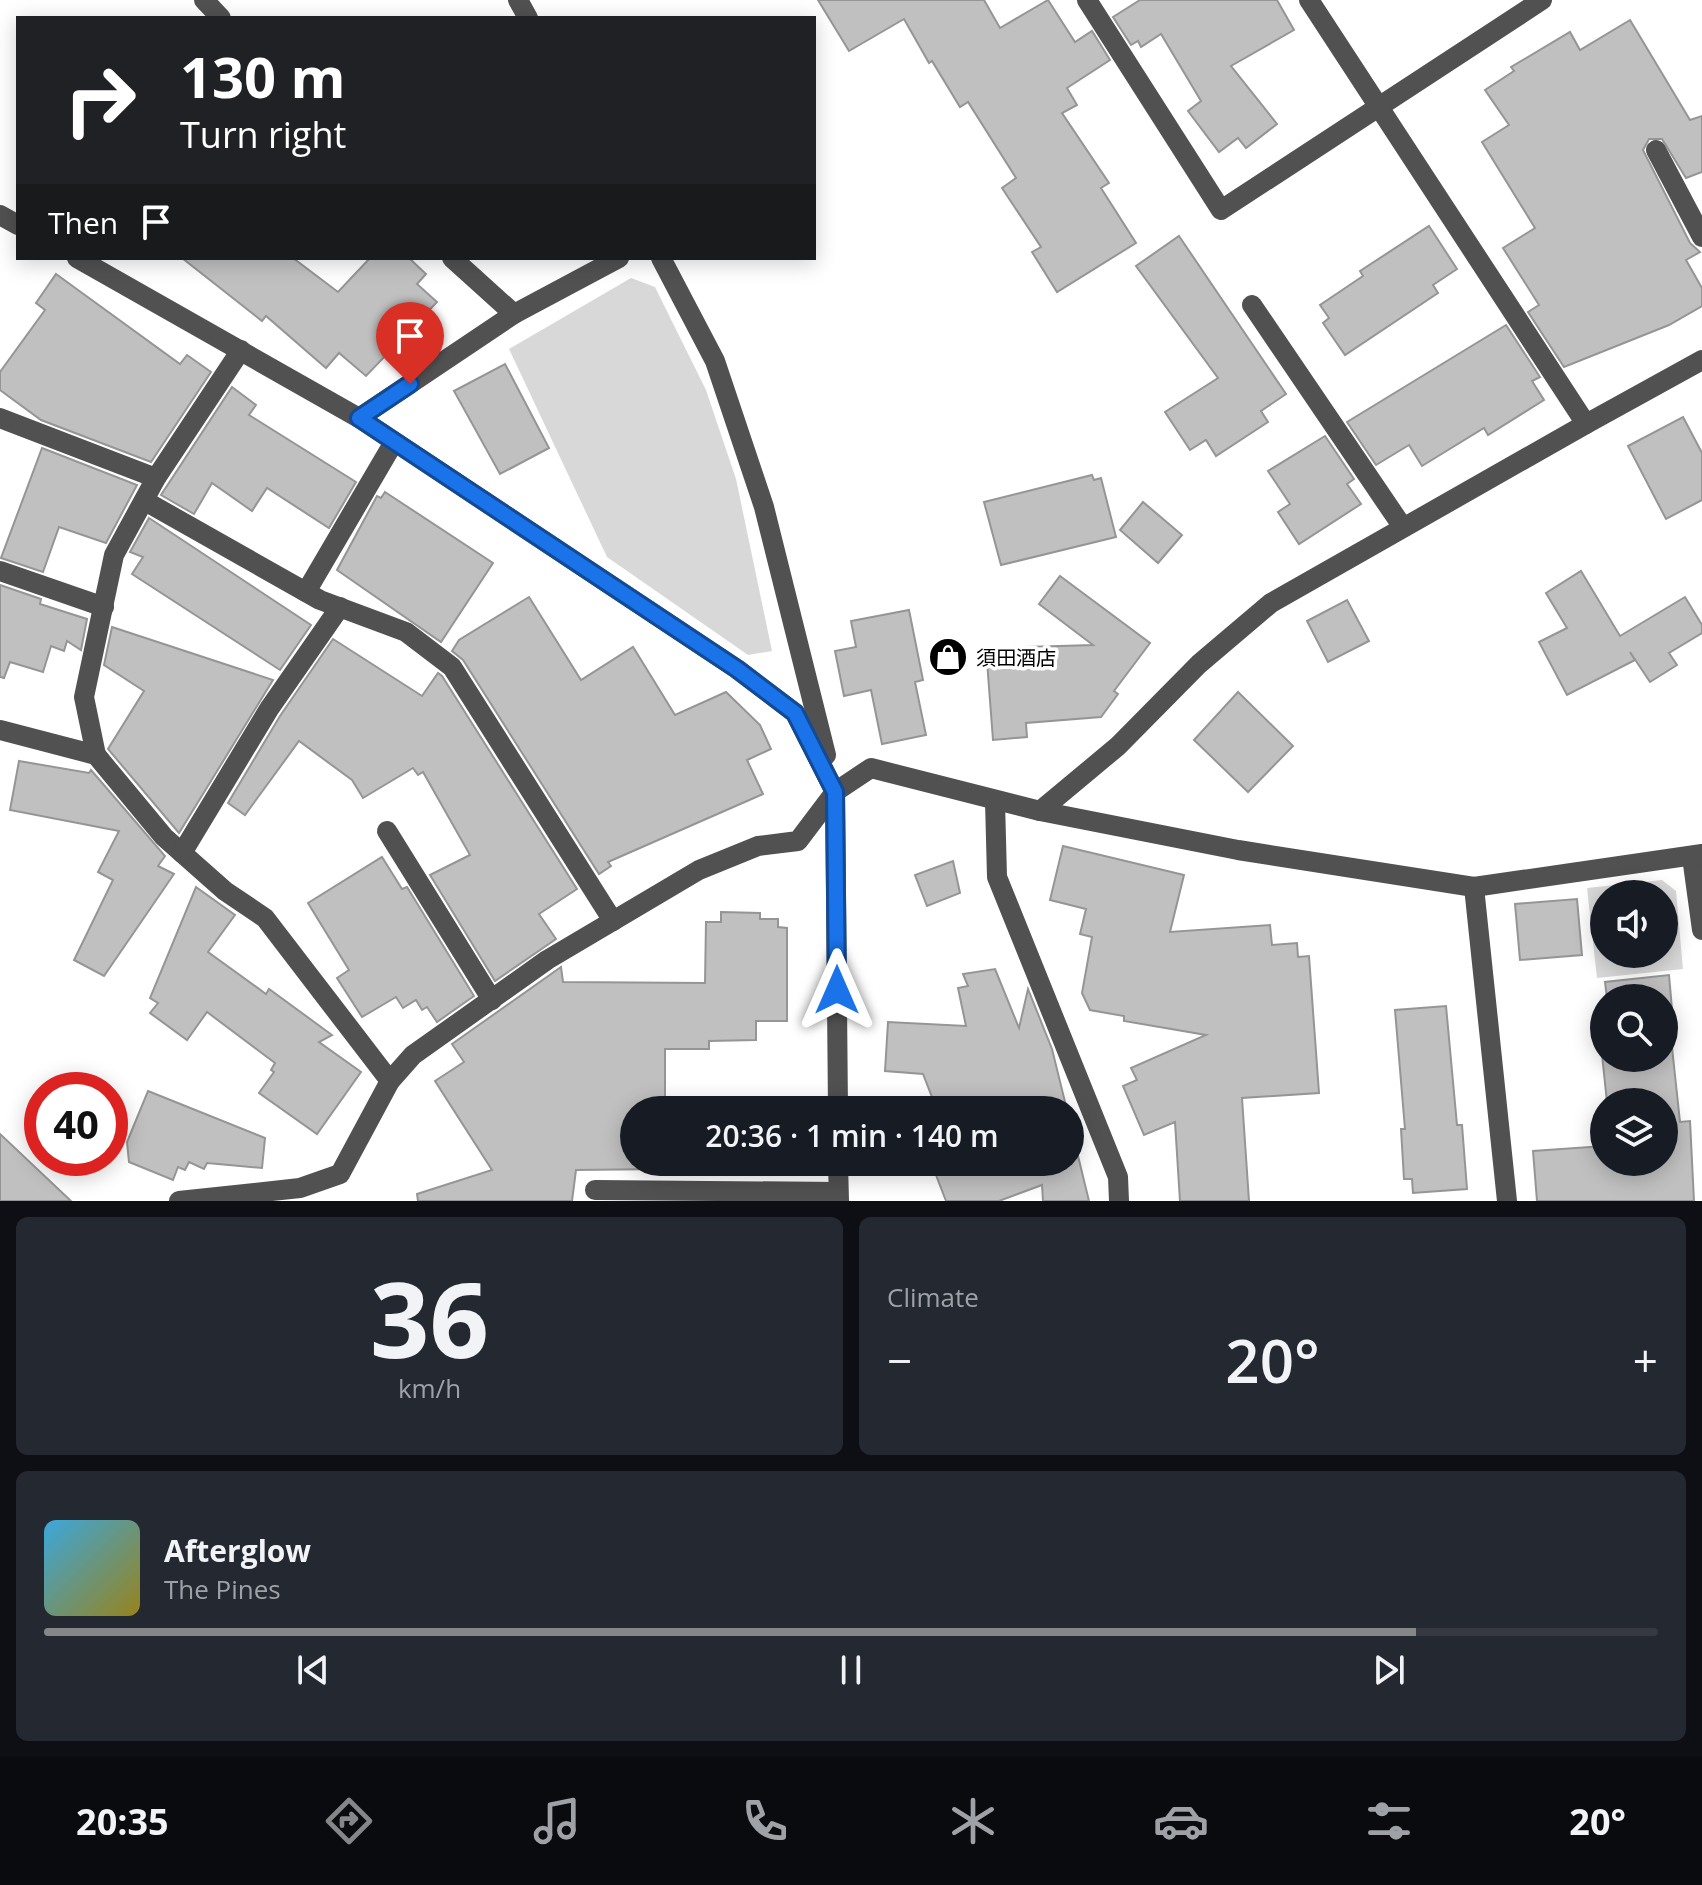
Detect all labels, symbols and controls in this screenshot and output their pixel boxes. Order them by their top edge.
text: 130 m [180,38,346,114]
icon: right [48,48,152,152]
text: Turn right [180,110,346,159]
icon: arrive [134,200,178,244]
text: Then [48,202,118,243]
pin [376,302,444,384]
icon: arrive [388,314,432,358]
shop icon: 須田酒店 [927,636,969,678]
place label: 須田酒店 [976,644,1056,671]
map controls [1590,880,1678,1176]
button: sound [1590,880,1678,968]
position arrow [795,948,879,1032]
button: search [1590,984,1678,1072]
speed limit sign: 40 [24,1072,128,1176]
button: layers [1590,1088,1678,1176]
text: 20:36 · 1 min · 140 m [705,1115,999,1156]
text: 36 [370,1247,489,1388]
text: Climate [887,1279,979,1315]
text: 20° [1225,1319,1320,1401]
text: − [887,1330,912,1390]
text: + [1633,1330,1658,1390]
text: km/h [398,1370,461,1406]
text: Afterglow [164,1530,311,1571]
text: The Pines [164,1571,281,1607]
icon: previous [291,1648,335,1692]
icon: pause [829,1648,873,1692]
icon: next [1367,1648,1411,1692]
icon: directions [321,1793,377,1849]
icon: music [529,1793,585,1849]
icon: phone [737,1793,793,1849]
icon: climate [945,1793,1001,1849]
icon: car [1153,1793,1209,1849]
icon: filters [1361,1793,1417,1849]
text: 20:35 [76,1797,169,1846]
text: 20° [1569,1797,1626,1846]

